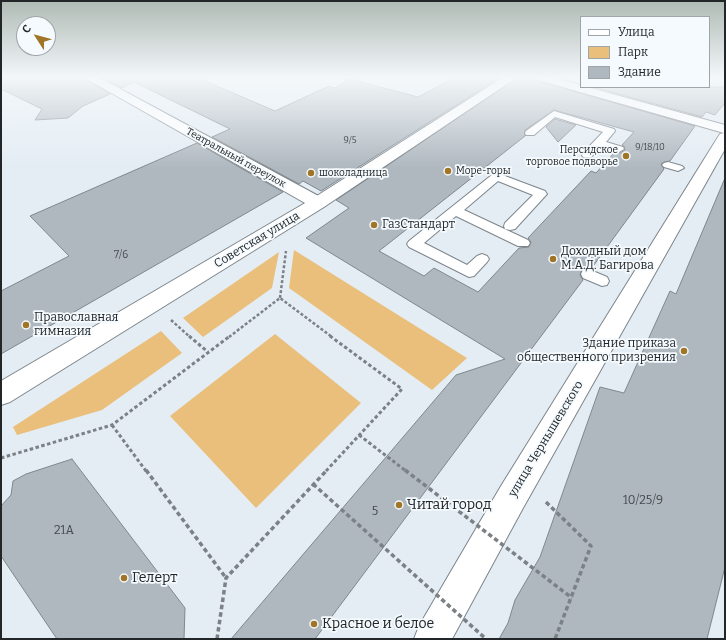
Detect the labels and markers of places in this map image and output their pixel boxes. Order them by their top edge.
place label: Персидское торговое подворье [526,144,618,168]
marker: Персидское торговое подворье [621,151,631,161]
place label: Море-горы [456,165,511,177]
marker: Море-горы [443,166,453,176]
place label: шоколадница [319,167,388,179]
marker: шоколадница [306,168,316,178]
place label: ГазСтандарт [382,218,455,232]
marker: ГазСтандарт [369,220,379,230]
place label: Доходный дом М.А.Д. Багирова [561,245,654,273]
marker: Доходный дом М.А.Д. Багирова [548,254,558,264]
place label: Православная гимназия [34,311,118,339]
marker: Православная гимназия [21,320,31,330]
place label: Здание приказа общественного призрения [517,337,676,365]
marker: Здание приказа общественного призрения [679,346,689,356]
place label: Читай город [407,497,491,513]
marker: Читай город [394,500,404,510]
place label: Гелерт [132,570,177,586]
marker: Гелерт [119,573,129,583]
place label: Красное и белое [322,616,434,632]
marker: Красное и белое [309,619,319,629]

